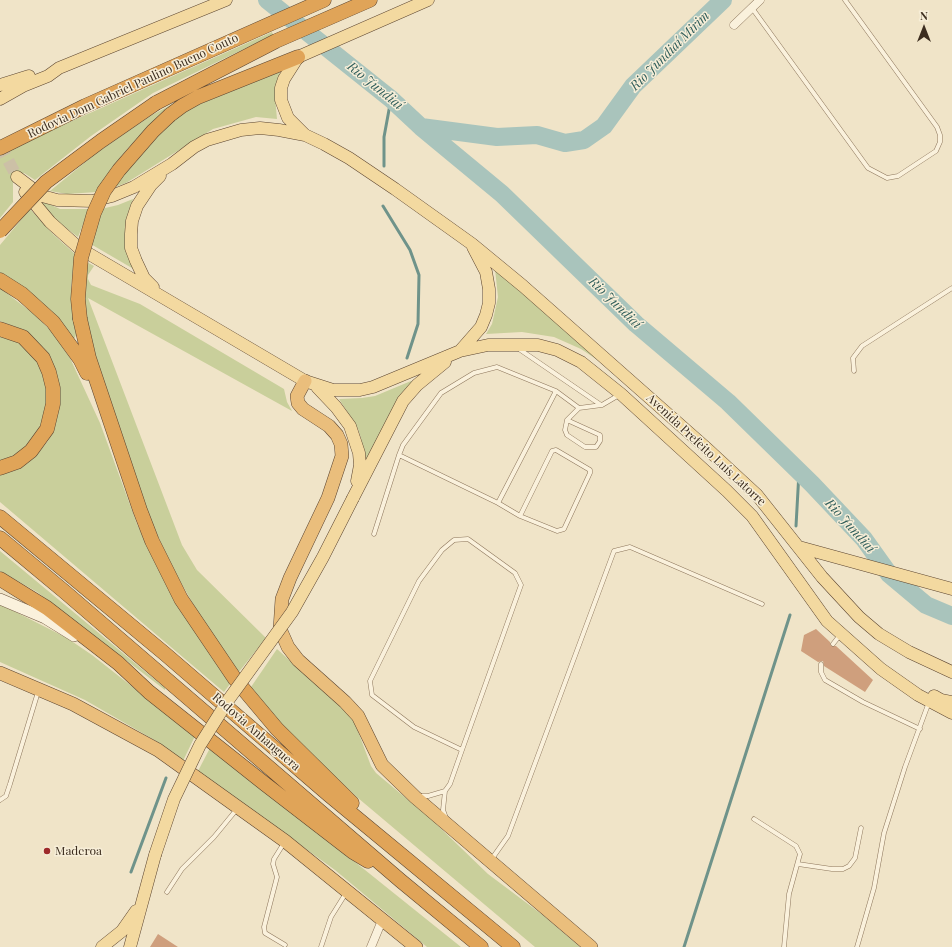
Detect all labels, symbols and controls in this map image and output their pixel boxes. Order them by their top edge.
water label: Rio Jundiaí Mirim [627,8,713,94]
north arrow [904,8,944,48]
text: N [920,8,928,23]
street label: Rodovia Dom Gabriel Paulino Bueno Couto [25,31,241,141]
water label: Rio Jundiaí [344,59,406,113]
water label: Rio Jundiaí [585,274,645,332]
street label: Avenida Prefeito Luís Latorre [643,391,769,509]
water label: Rio Jundiaí [822,496,878,556]
street label: Rodovia Anhanguera [209,690,303,774]
place label: Maderoa [55,844,102,858]
marker: Maderoa [42,846,52,856]

